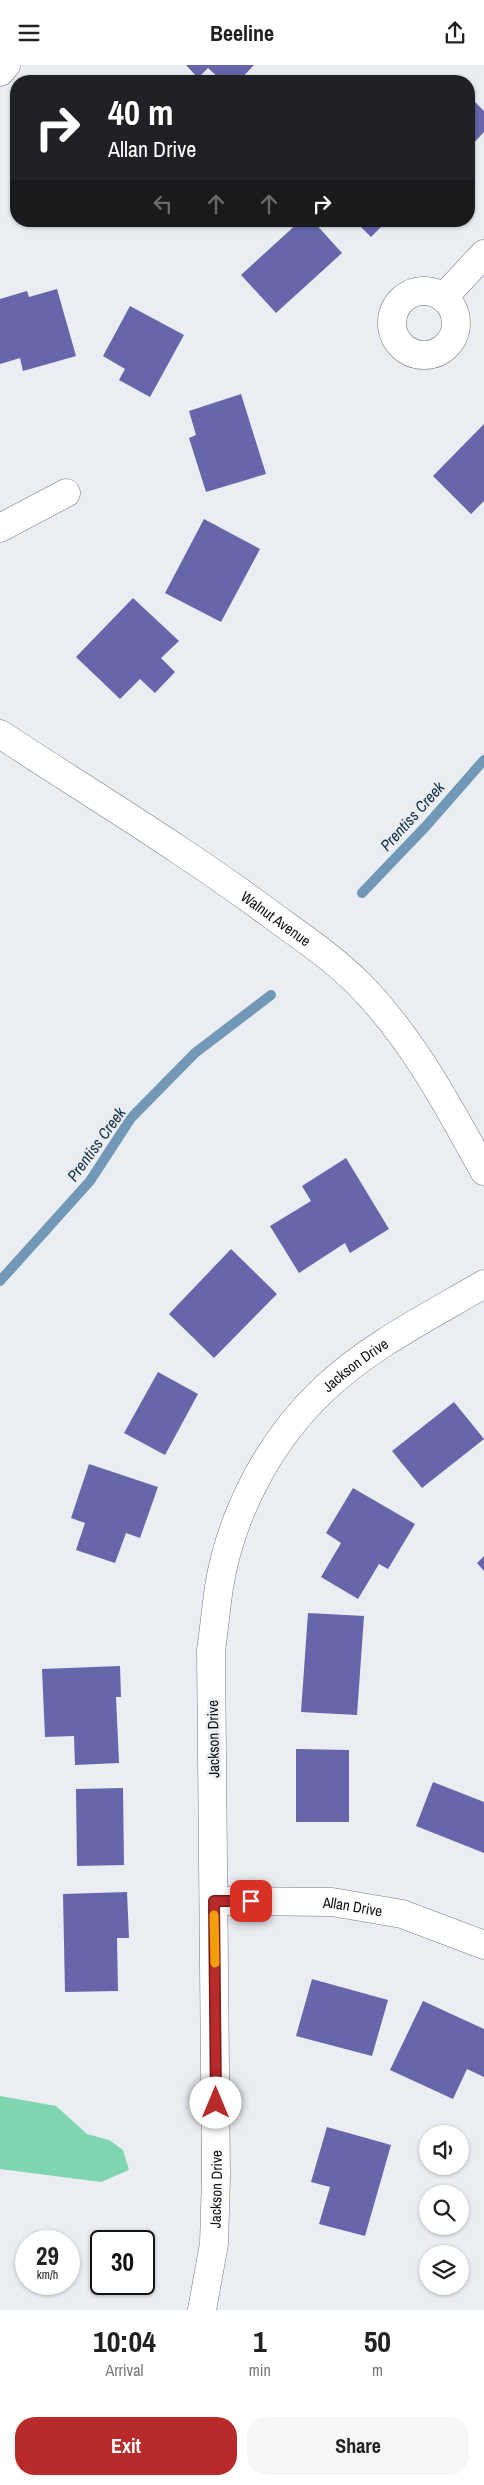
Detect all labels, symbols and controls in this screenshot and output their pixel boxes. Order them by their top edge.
text: Beeline [210,18,274,48]
icon: menu [15,19,43,47]
icon: share [441,19,469,47]
text: 40 m [108,89,173,136]
icon: right [25,95,90,160]
text: Allan Drive [108,134,196,164]
icon: left [149,190,177,218]
icon: ahead [202,190,230,218]
icon: ahead [255,190,283,218]
icon: right [308,190,336,218]
water label: Prentiss Creek [375,776,449,856]
street label: Walnut Avenue [237,886,316,951]
water label: Prentiss Creek [62,1102,131,1186]
street label: Jackson Drive [317,1333,392,1396]
street label: Jackson Drive [202,1700,224,1778]
pin [230,1880,272,1922]
icon: arrive [237,1887,265,1915]
street label: Allan Drive [322,1891,384,1921]
position arrow [189,2076,241,2128]
map controls [419,2125,469,2295]
button: sound [419,2125,469,2175]
street label: Jackson Drive [204,2150,227,2228]
button: search [419,2185,469,2235]
speed limit sign: 30 [90,2230,155,2295]
text: 29 [36,2239,59,2273]
button: layers [419,2245,469,2295]
text: km/h [37,2267,58,2283]
text: 10:04 [93,2321,156,2361]
text: 1 [253,2321,267,2361]
text: 50 [364,2321,391,2361]
text: Arrival [105,2359,143,2381]
text: min [249,2359,271,2381]
text: m [372,2359,383,2381]
button: Exit [15,2417,237,2475]
button: Share [247,2417,469,2475]

